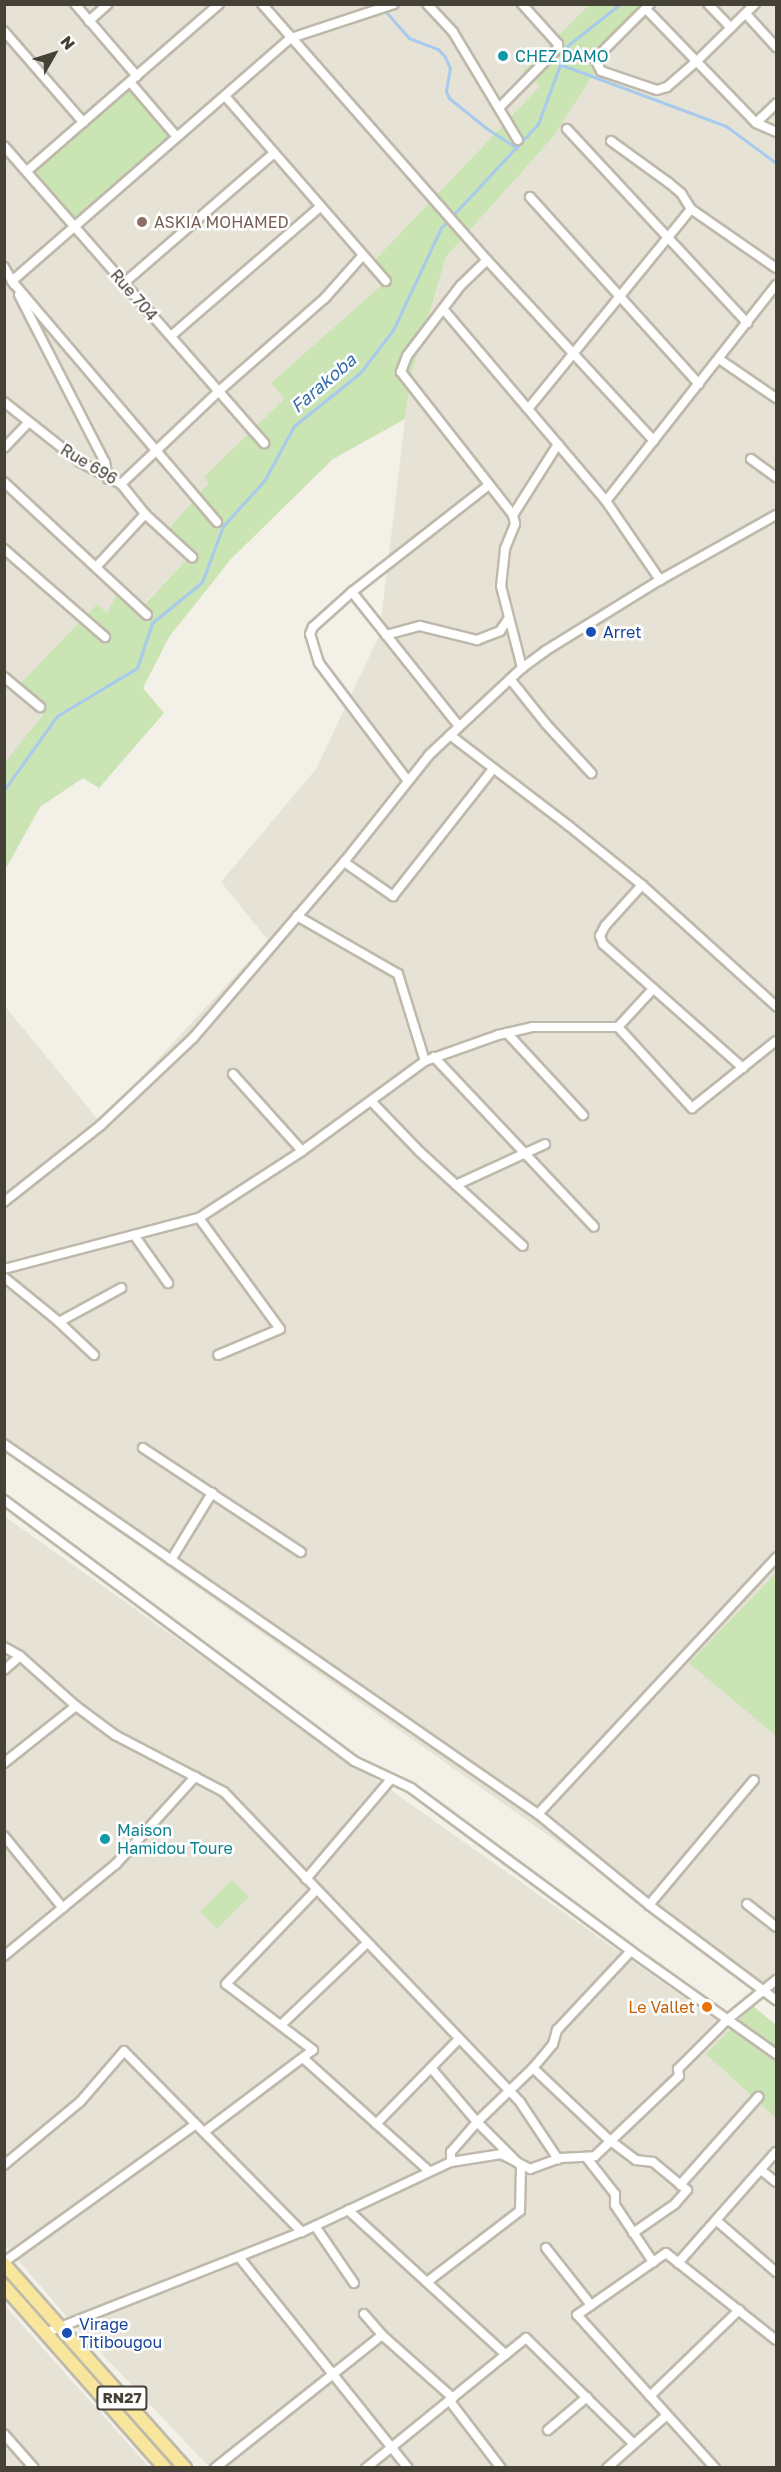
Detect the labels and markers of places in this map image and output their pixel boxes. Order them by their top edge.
place label: CHEZ DAMO [515,46,609,66]
marker: CHEZ DAMO [496,49,510,63]
place label: ASKIA MOHAMED [154,212,289,232]
marker: ASKIA MOHAMED [135,215,149,229]
place label: Arret [603,622,642,642]
marker: Arret [584,625,598,639]
place label: Maison Hamidou Toure [117,1820,233,1858]
marker: Maison Hamidou Toure [98,1832,112,1846]
place label: Le Vallet [628,1997,695,2017]
marker: Le Vallet [700,2000,714,2014]
place label: Virage Titibougou [79,2314,162,2352]
marker: Virage Titibougou [60,2326,74,2340]

